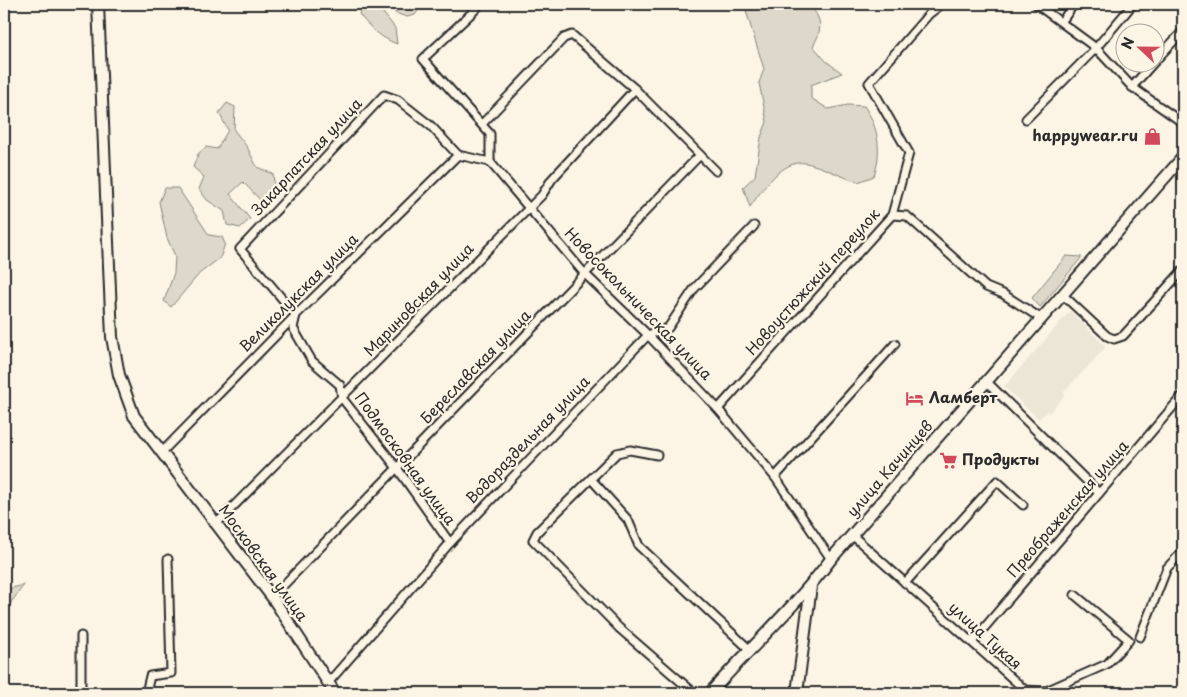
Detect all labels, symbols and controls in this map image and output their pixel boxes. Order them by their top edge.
north arrow [1114,22,1164,72]
text: N [1116,34,1139,52]
street label: Закарпатская улица [245,92,367,220]
place label: happywear.ru [1033,123,1138,146]
shop icon: happywear.ru [1142,126,1162,146]
street label: Новоустюжский переулок [739,202,884,360]
street label: Новосокольническая улица [560,222,719,385]
street label: Великолукская улица [233,227,363,357]
street label: Мариновская улица [358,237,479,361]
street label: Береславская улица [414,303,536,428]
street label: Водораздельная улица [459,369,595,508]
place label: Ламберт [929,385,998,408]
street label: Подмосковная улица [350,387,463,530]
hotel icon: Ламберт [905,388,925,408]
street label: улица Качинцев [840,414,938,521]
street label: Преображенская улица [1001,434,1133,582]
place label: Продукты [962,447,1039,470]
supermarket icon: Продукты [938,450,958,470]
street label: Московская улица [214,499,315,626]
street label: улица Тукая [944,596,1028,674]

